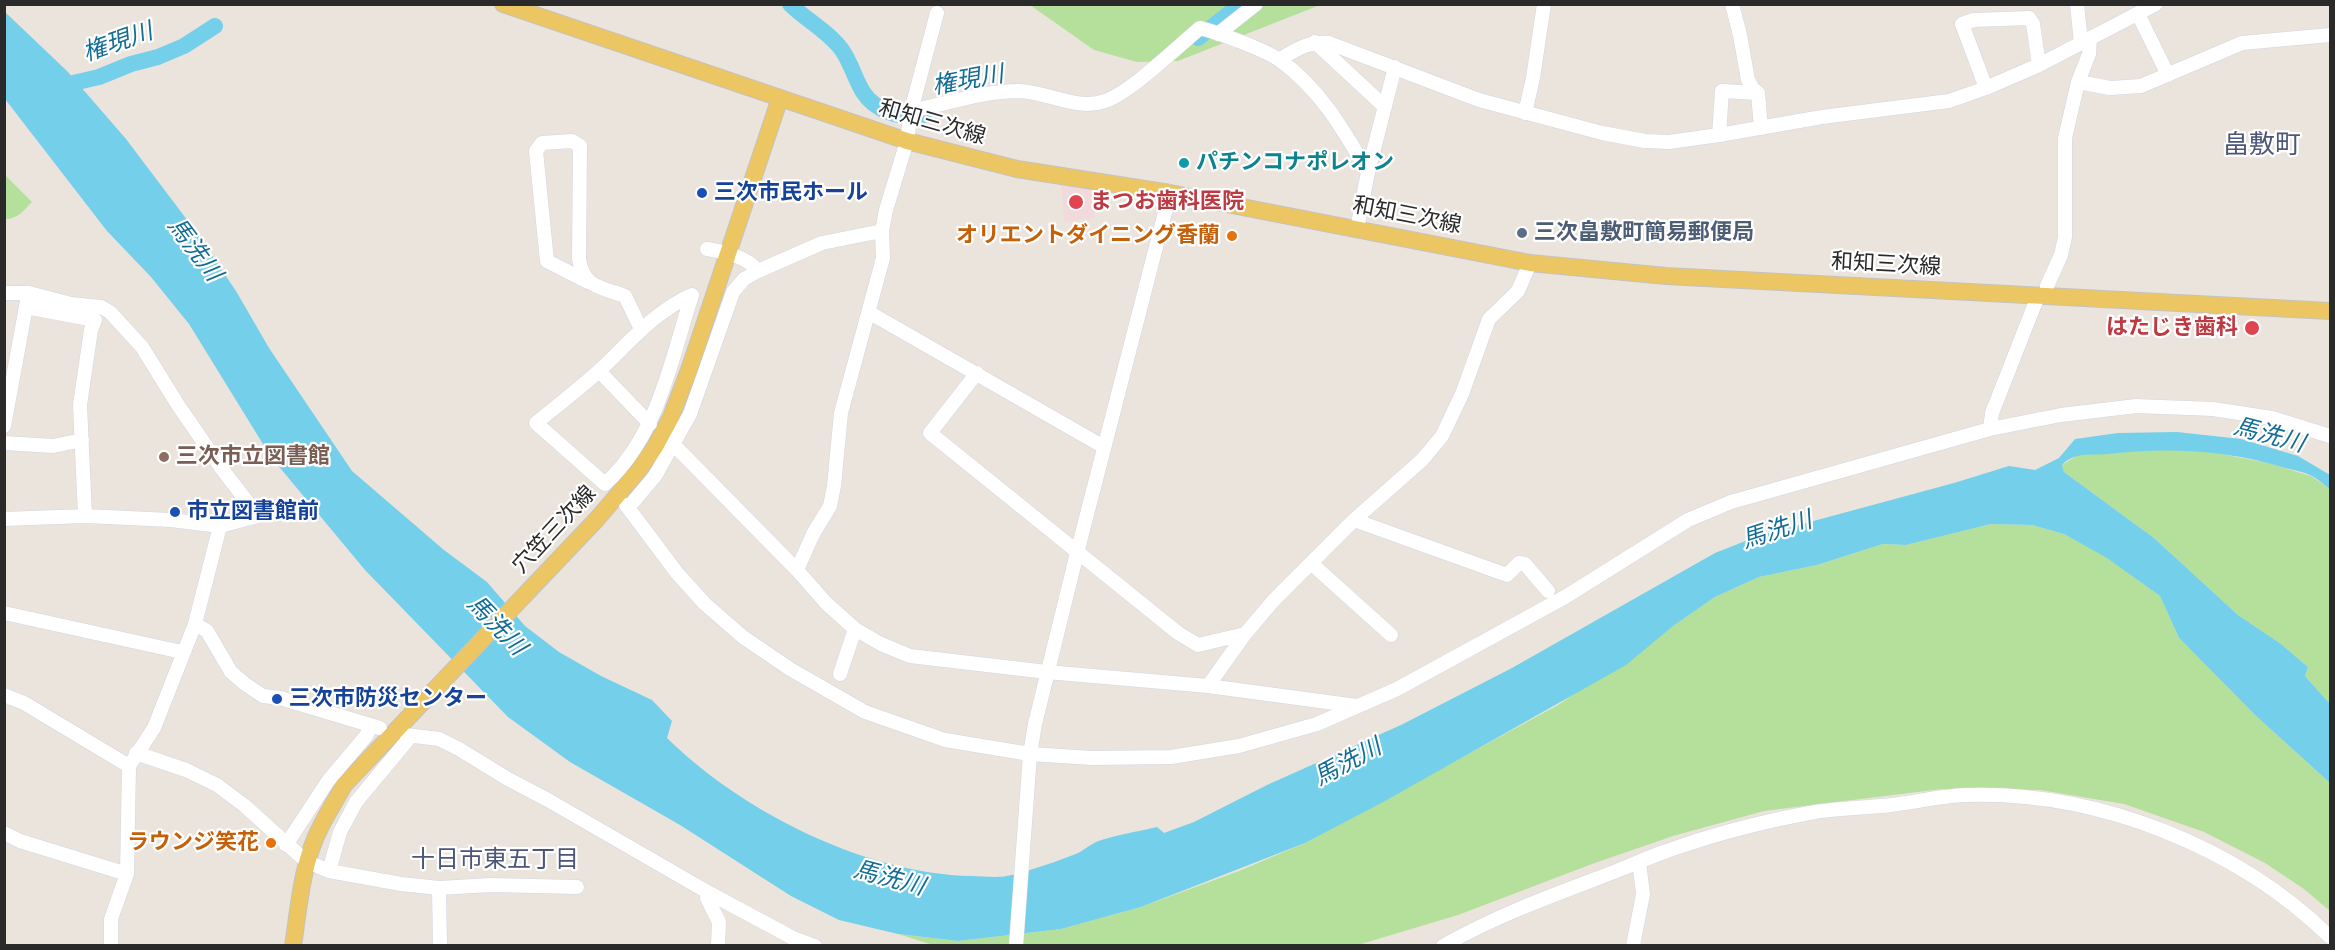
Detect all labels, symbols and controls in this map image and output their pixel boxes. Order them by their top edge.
water label: 権現川 [79,18,157,68]
water label: 権現川 [930,61,1006,101]
street label: 和知三次線 [875,95,989,151]
district label: 畠敷町 [2223,130,2301,162]
place label: パチンコナポレオン [1196,150,1394,176]
marker: パチンコナポレオン [1177,156,1191,170]
place label: 三次市民ホール [714,180,868,206]
marker: 三次市民ホール [695,186,709,200]
place label: まつお歯科医院 [1090,189,1244,215]
marker: まつお歯科医院 [1067,193,1085,211]
street label: 和知三次線 [1350,193,1464,239]
water label: 馬洗川 [161,213,227,287]
place label: 三次畠敷町簡易郵便局 [1534,220,1754,246]
place label: オリエントダイニング香蘭 [956,223,1220,249]
marker: 三次畠敷町簡易郵便局 [1515,226,1529,240]
marker: オリエントダイニング香蘭 [1225,229,1239,243]
street label: 和知三次線 [1830,249,1942,281]
place label: はたじき歯科 [2106,315,2238,341]
marker: はたじき歯科 [2243,319,2261,337]
water label: 馬洗川 [2230,413,2308,459]
place label: 三次市立図書館 [176,444,330,470]
marker: 三次市立図書館 [157,450,171,464]
street label: 穴笠三次線 [508,481,602,579]
place label: 市立図書館前 [187,499,319,525]
marker: 市立図書館前 [168,505,182,519]
water label: 馬洗川 [1738,506,1816,556]
water label: 馬洗川 [461,590,531,662]
place label: 三次市防災センター [289,686,487,712]
marker: 三次市防災センター [270,692,284,706]
water label: 馬洗川 [1309,733,1387,793]
place label: ラウンジ笑花 [127,830,259,856]
marker: ラウンジ笑花 [264,836,278,850]
district label: 十日市東五丁目 [411,846,579,874]
water label: 馬洗川 [850,856,928,902]

